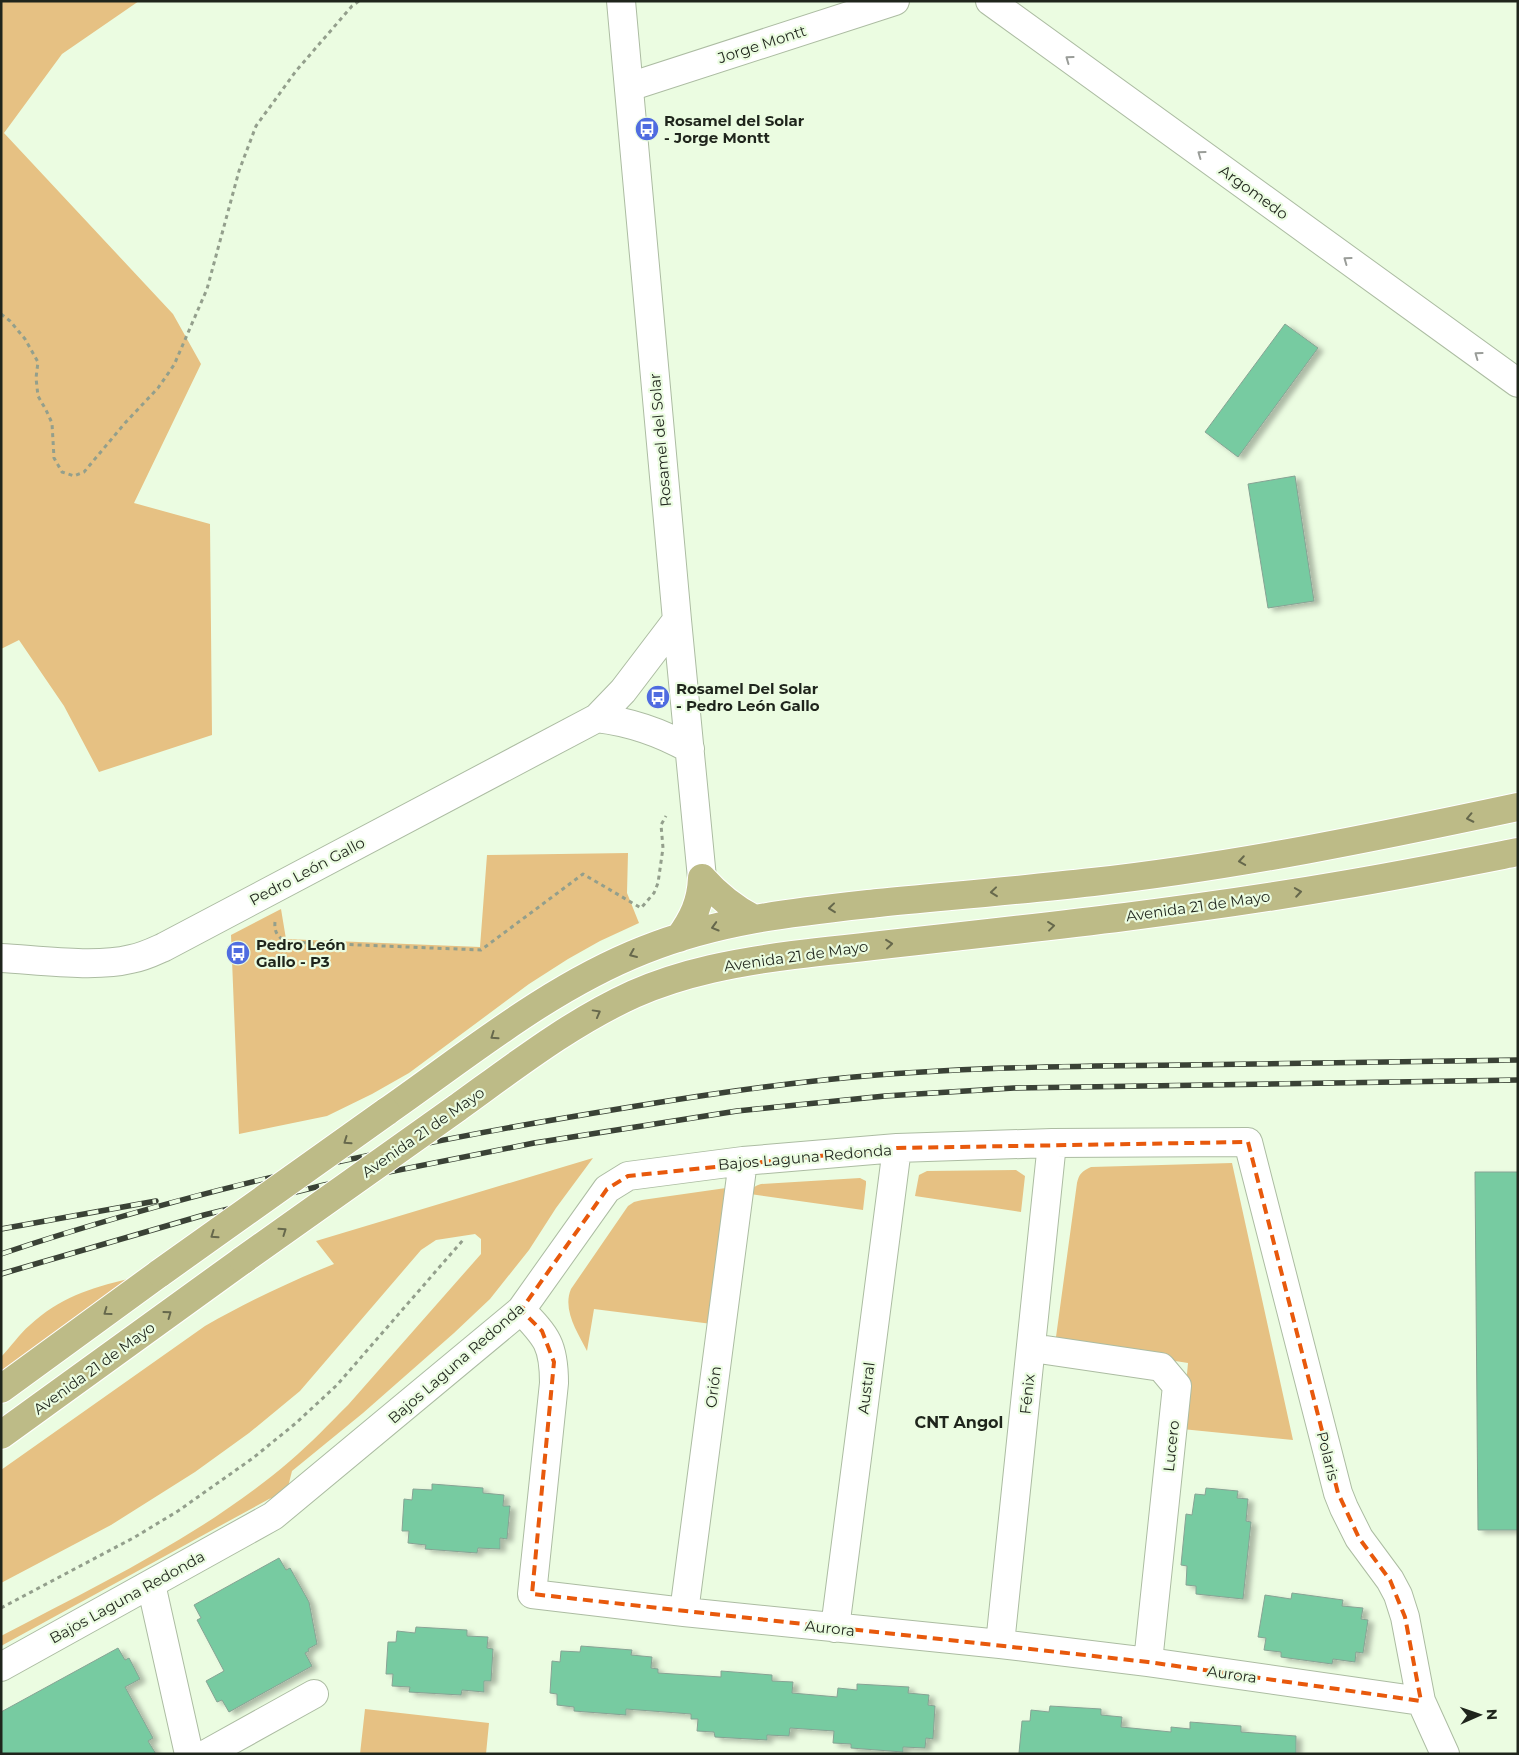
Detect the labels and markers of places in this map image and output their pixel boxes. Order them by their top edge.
place label: Rosamel del Solar - Jorge Montt [664,111,805,147]
bus stop icon: Rosamel del Solar - Jorge Montt [634,116,660,142]
place label: Rosamel Del Solar - Pedro León Gallo [676,679,820,715]
bus stop icon: Rosamel Del Solar - Pedro León Gallo [645,684,671,710]
place label: Pedro León Gallo - P3 [256,935,346,971]
bus stop icon: Pedro León Gallo - P3 [225,940,251,966]

